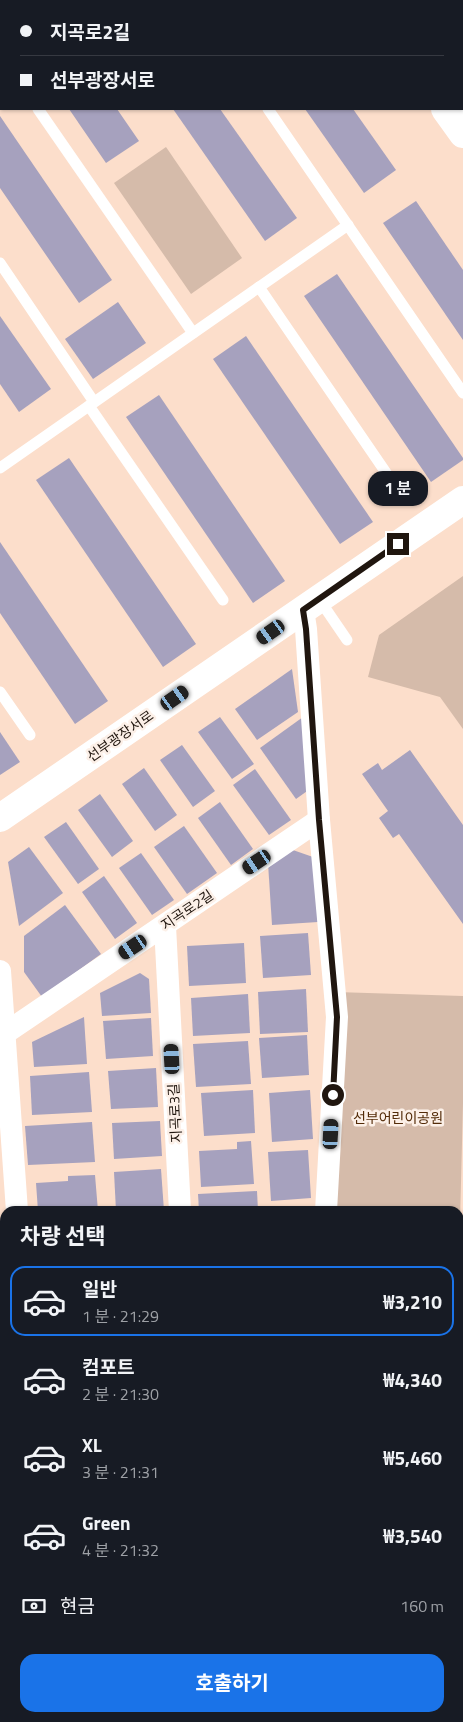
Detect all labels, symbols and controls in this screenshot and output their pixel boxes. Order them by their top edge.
text: 지곡로2길 [50,17,131,46]
text: 선부광장서로 [50,65,155,94]
callout: 1 분 [368,472,428,506]
text: 1 분 [384,476,412,500]
route end [387,533,409,555]
car [254,617,287,647]
car [158,683,191,713]
street label: 선부광장서로 [82,705,157,766]
car [240,847,273,877]
street label: 지곡로2길 [156,884,217,935]
car [116,932,149,962]
car [163,1044,180,1074]
street label: 지곡로3길 [162,1083,187,1143]
route start [322,1084,344,1106]
park label: 선부어린이공원 [353,1107,443,1128]
car [322,1119,339,1149]
text: 차량 선택 [20,1219,106,1253]
text: 일반 [82,1274,117,1303]
icon: car [22,1279,67,1324]
text: ₩3,210 [383,1287,442,1316]
text: 1 분 · 21:29 [82,1304,159,1328]
text: 컴포트 [82,1352,134,1381]
icon: car [22,1357,67,1402]
text: ₩4,340 [383,1365,442,1394]
text: 2 분 · 21:30 [82,1382,159,1406]
text: XL [82,1430,102,1459]
icon: car [22,1435,67,1480]
text: ₩5,460 [383,1443,442,1472]
text: 3 분 · 21:31 [82,1460,159,1484]
text: Green [82,1508,131,1537]
icon: car [22,1513,67,1558]
text: ₩3,540 [383,1521,442,1550]
text: 4 분 · 21:32 [82,1538,159,1562]
text: 현금 [60,1591,95,1620]
icon: cash [20,1592,48,1620]
text: 160 m [400,1594,444,1618]
button: 호출하기 [20,1654,444,1712]

